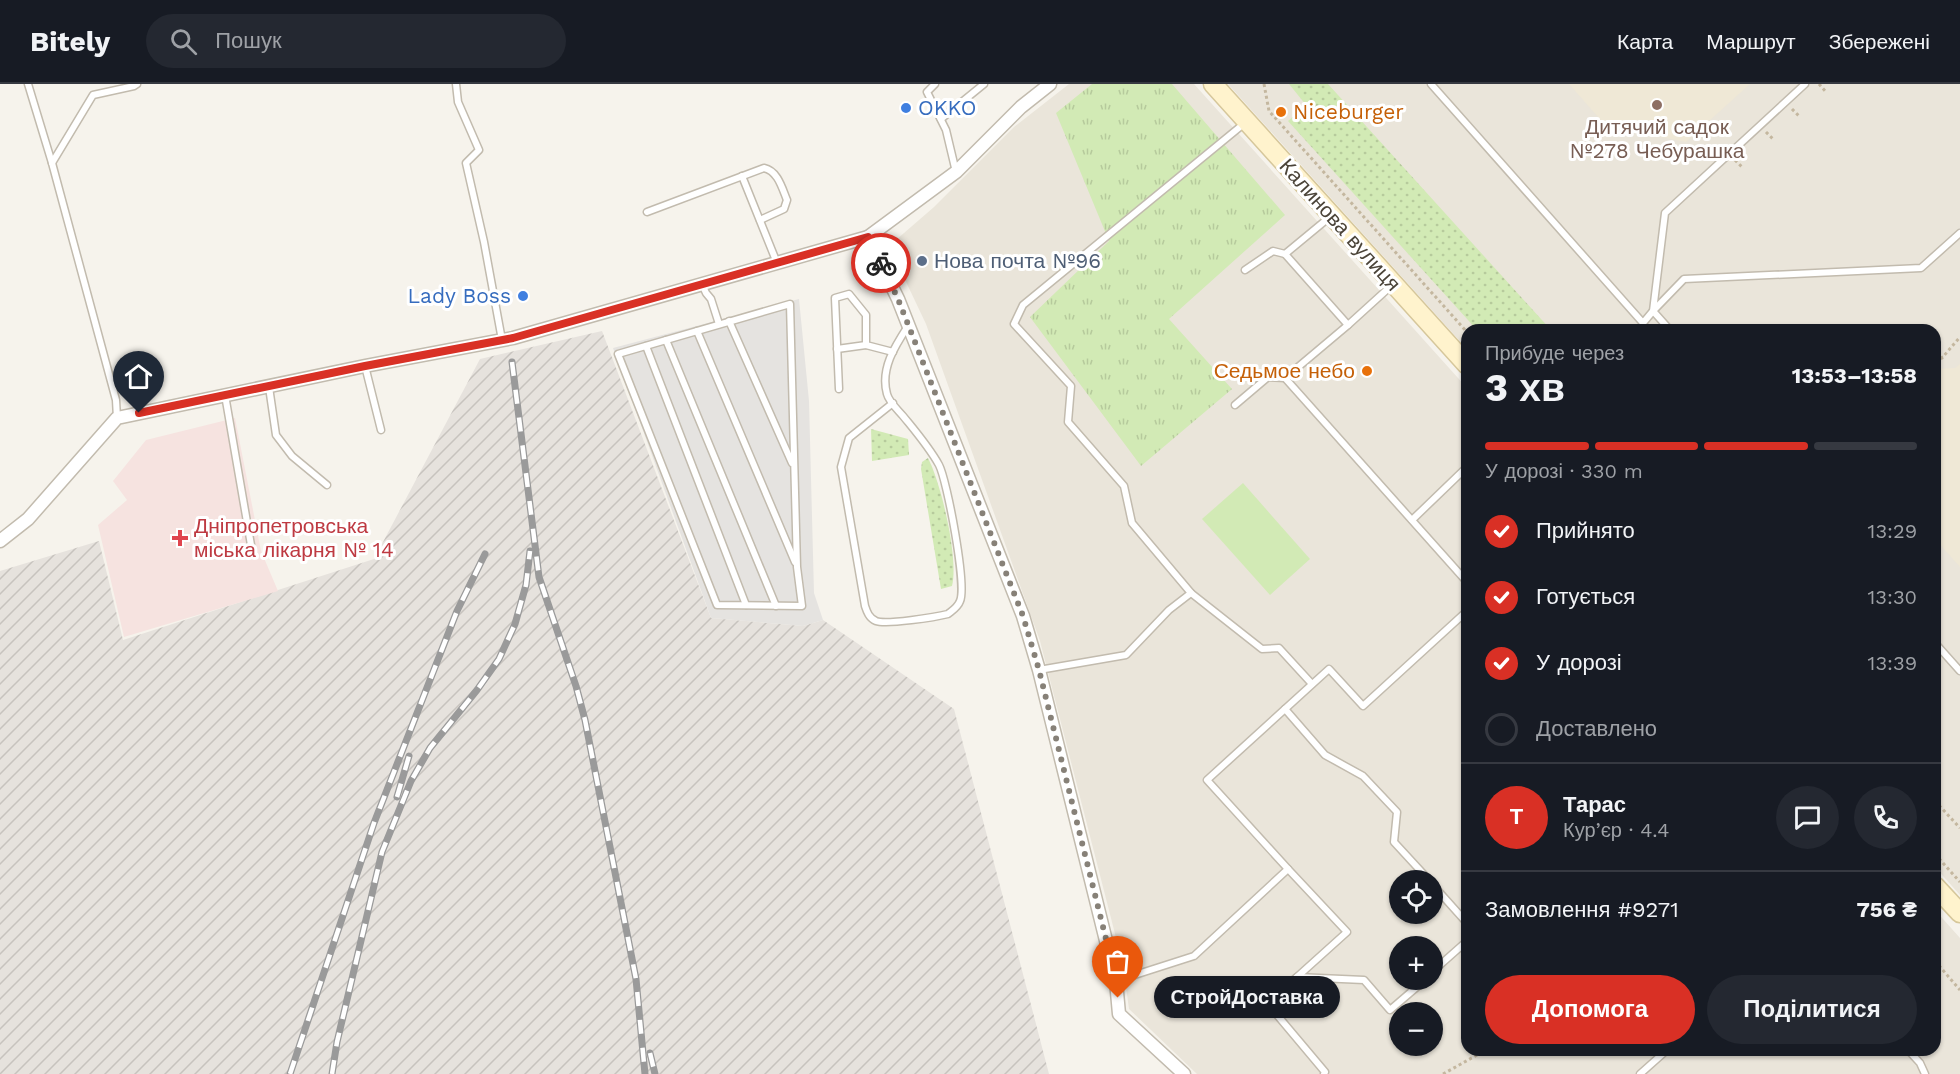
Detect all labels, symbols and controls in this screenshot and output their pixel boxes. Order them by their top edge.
search box [146,14,566,68]
text: Bitely [30,25,110,58]
icon: search [167,25,200,58]
text: Пошук [215,28,282,53]
text: Карта [1617,29,1673,54]
text: Маршрут [1706,29,1796,54]
text: Збережені [1829,29,1930,54]
place label: OKKO [918,95,976,120]
marker: Дитячий садок №278 Чебурашка [1650,98,1664,112]
place label: Niceburger [1293,99,1404,124]
marker: OKKO [899,101,913,115]
marker: Niceburger [1274,105,1288,119]
place label: Дитячий садок №278 Чебурашка [1569,114,1745,163]
street label: Калинова вулиця [1275,153,1406,296]
courier [851,233,911,293]
icon: bike [865,247,898,280]
place label: Нова почта №96 [934,248,1101,273]
marker: Нова почта №96 [915,254,929,268]
place label: Lady Boss [407,283,511,308]
marker: Lady Boss [516,289,530,303]
text: Прибуде через [1485,341,1624,365]
pin [113,351,164,413]
place label: Седьмое небо [1214,358,1355,383]
icon: home [122,360,155,393]
text: 13:53–13:58 [1792,363,1917,388]
marker: Седьмое небо [1360,364,1374,378]
text: 3 хв [1485,365,1565,410]
text: У дорозі · 330 m [1485,459,1643,483]
place label: Дніпропетровська міська лікарня № 14 [194,513,394,562]
icon: check [1485,515,1518,548]
text: Прийнято [1536,518,1635,543]
text: 13:29 [1868,519,1917,543]
marker: Дніпропетровська міська лікарня № 14 [171,529,189,547]
icon: check [1485,581,1518,614]
text: Готується [1536,584,1635,609]
text: 13:30 [1868,585,1917,609]
icon: check [1485,647,1518,680]
text: У дорозі [1536,650,1622,675]
text: 13:39 [1868,651,1917,675]
text: Доставлено [1536,716,1657,741]
button: chat [1776,786,1839,849]
button: phone [1854,786,1917,849]
text: Тарас [1563,792,1626,817]
text: Т [1510,804,1523,829]
text: Кур’єр · 4.4 [1563,818,1669,842]
map controls [1389,870,1443,1056]
button: locate [1389,870,1443,924]
text: Замовлення #9271 [1485,897,1679,922]
text: 756 ₴ [1857,897,1917,922]
pin [1092,936,1143,998]
button: + [1389,936,1443,990]
icon: bag [1101,945,1134,978]
button: Допомога [1485,975,1695,1044]
button: Поділитися [1707,975,1917,1044]
callout: СтройДоставка [1154,977,1340,1019]
text: СтройДоставка [1171,985,1323,1009]
button: − [1389,1002,1443,1056]

